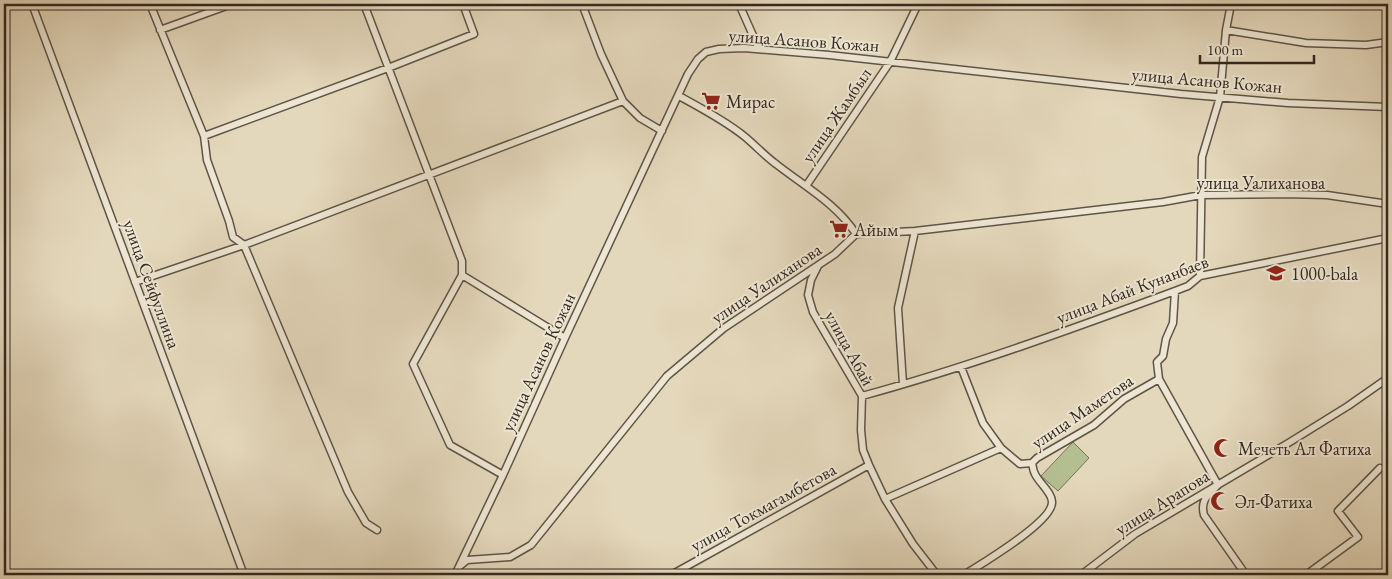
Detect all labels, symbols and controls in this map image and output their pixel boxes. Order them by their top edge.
street label: улица Асанов Кожан [728,23,880,57]
scale bar [1200,32,1313,64]
text: 100 m [1207,40,1244,59]
street label: улица Асанов Кожан [1131,62,1283,98]
street label: улица Жамбыл [796,63,876,167]
supermarket icon: Мирас [700,90,722,112]
place label: Мирас [726,90,775,113]
street label: улица Уалиханова [1197,171,1326,194]
street label: улица Сейфуллина [118,216,186,353]
supermarket icon: Айым [828,218,850,240]
place label: Айым [853,218,899,241]
street label: улица Уалиханова [706,237,826,328]
street label: улица Абай Кунанбаев [1053,249,1212,329]
school or university icon: 1000-bala [1265,262,1287,284]
place label: 1000-bala [1291,262,1359,285]
street label: улица Асанов Кожан [496,289,580,435]
street label: улица Абай [820,306,880,390]
street label: улица Маметова [1027,368,1138,454]
mosque icon: Мечеть Ал Фатиха [1212,437,1234,459]
place label: Мечеть Ал Фатиха [1238,437,1372,460]
street label: улица Токмагамбетова [686,457,841,557]
street label: улица Арапова [1111,463,1214,540]
mosque icon: Әл-Фатиха [1209,490,1231,512]
place label: Әл-Фатиха [1235,490,1313,513]

